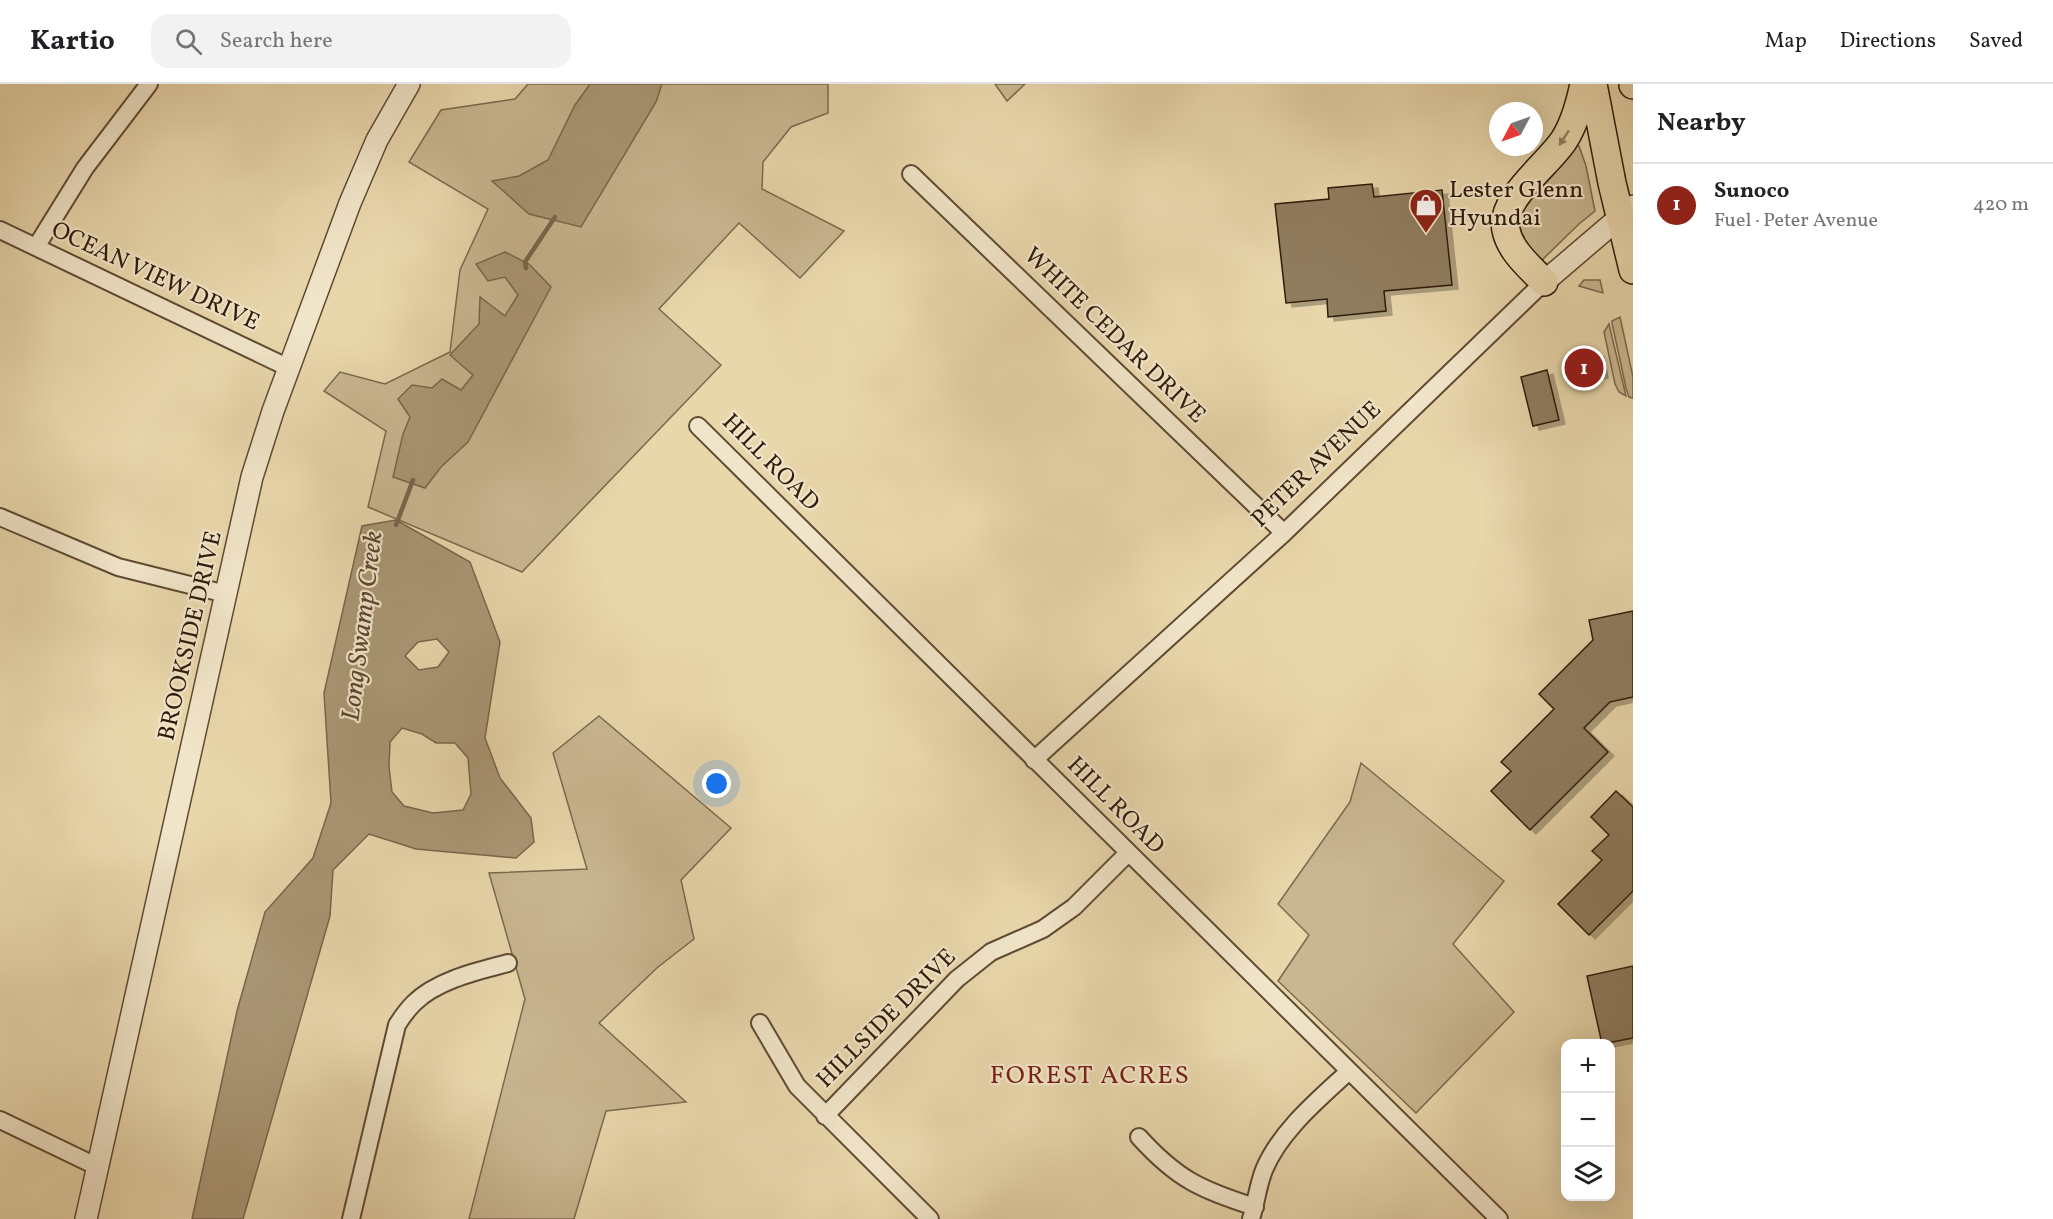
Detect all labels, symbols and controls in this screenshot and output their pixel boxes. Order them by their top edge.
search box [151,14,571,68]
text: Kartio [30,22,115,61]
icon: search [172,25,205,58]
text: Search here [220,26,333,57]
text: Map [1765,27,1807,56]
text: Directions [1840,27,1936,56]
text: Saved [1969,27,2023,56]
north arrow [1489,102,1543,156]
text: Nearby [1657,105,1746,141]
one-way arrow [1558,130,1570,146]
place label: Lester Glenn Hyundai [1449,174,1583,236]
text: Sunoco [1714,176,1789,207]
shop icon: Lester Glenn Hyundai [1408,187,1444,234]
text: 1 [1672,191,1681,219]
text: 420 m [1973,191,2029,219]
text: Fuel · Peter Avenue [1714,207,1878,235]
street label: OCEAN VIEW DRIVE [45,214,265,340]
street label: WHITE CEDAR DRIVE [1015,240,1213,432]
pin: 1 [1564,346,1604,390]
street label: PETER AVENUE [1244,394,1390,536]
street label: HILL ROAD [713,406,827,520]
street label: BROOKSIDE DRIVE [150,528,232,744]
water label: Long Swamp Creek [333,529,393,723]
street label: HILL ROAD [1058,749,1172,863]
your location [702,769,731,798]
street label: HILLSIDE DRIVE [809,941,965,1097]
map controls [1561,1039,1615,1201]
button: + [1561,1039,1615,1093]
district label: FOREST ACRES [990,1058,1190,1094]
button: − [1561,1093,1615,1147]
button: layers [1561,1147,1615,1201]

